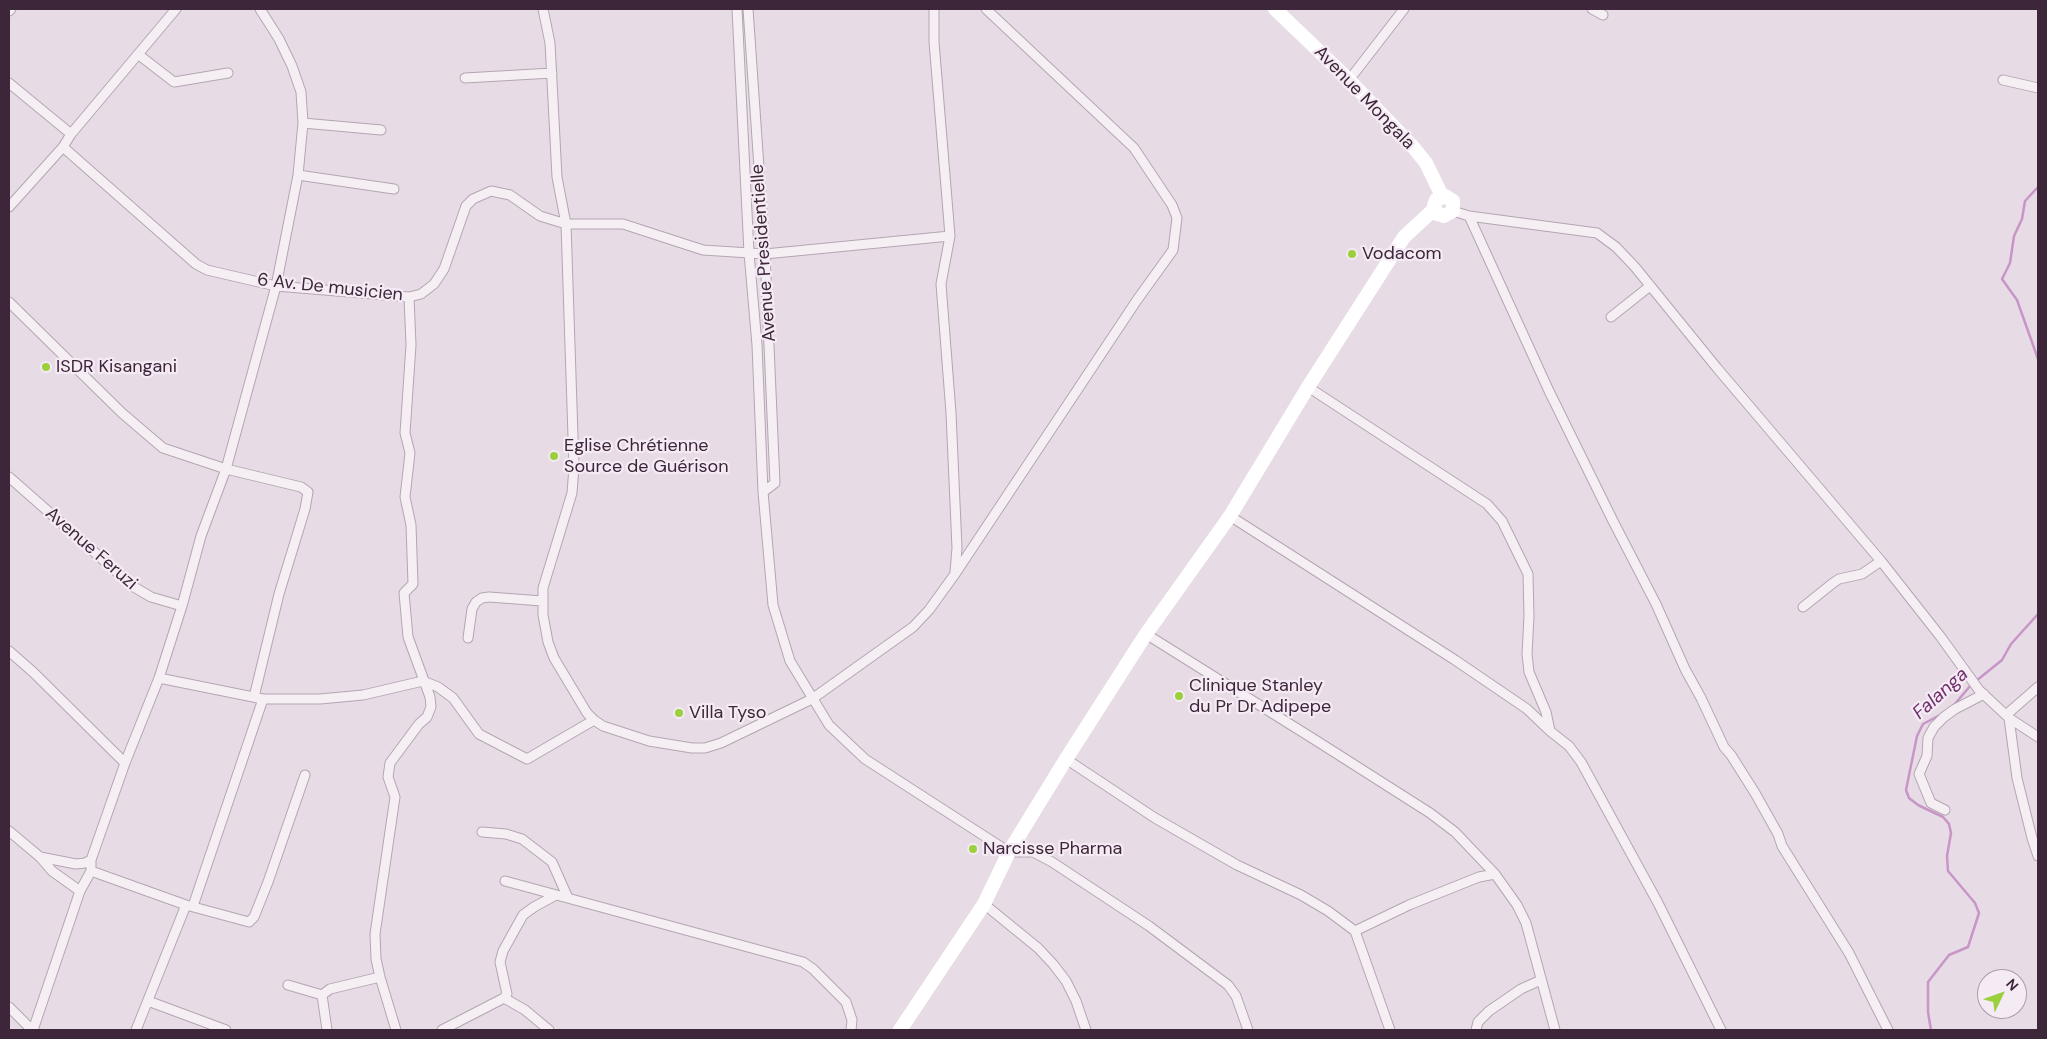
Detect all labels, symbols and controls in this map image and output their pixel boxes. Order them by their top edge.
street label: Avenue Mongala [1309,42,1419,154]
street label: Avenue Presidentielle [747,163,781,343]
place label: Vodacom [1362,243,1442,265]
marker: Vodacom [1346,248,1358,260]
street label: 6 Av. De musicien [256,270,404,306]
place label: ISDR Kisangani [56,356,177,378]
marker: ISDR Kisangani [40,361,52,373]
place label: Eglise Chrétienne Source de Guérison [564,435,729,478]
marker: Eglise Chrétienne Source de Guérison [548,450,560,462]
street label: Avenue Feruzi [41,503,141,595]
water label: Falanga [1909,663,1973,725]
place label: Clinique Stanley du Pr Dr Adipepe [1189,675,1331,718]
marker: Clinique Stanley du Pr Dr Adipepe [1173,690,1185,702]
place label: Villa Tyso [689,702,766,724]
marker: Villa Tyso [673,707,685,719]
place label: Narcisse Pharma [983,838,1122,860]
marker: Narcisse Pharma [967,843,979,855]
north arrow [1977,969,2027,1019]
text: N [2002,975,2023,994]

